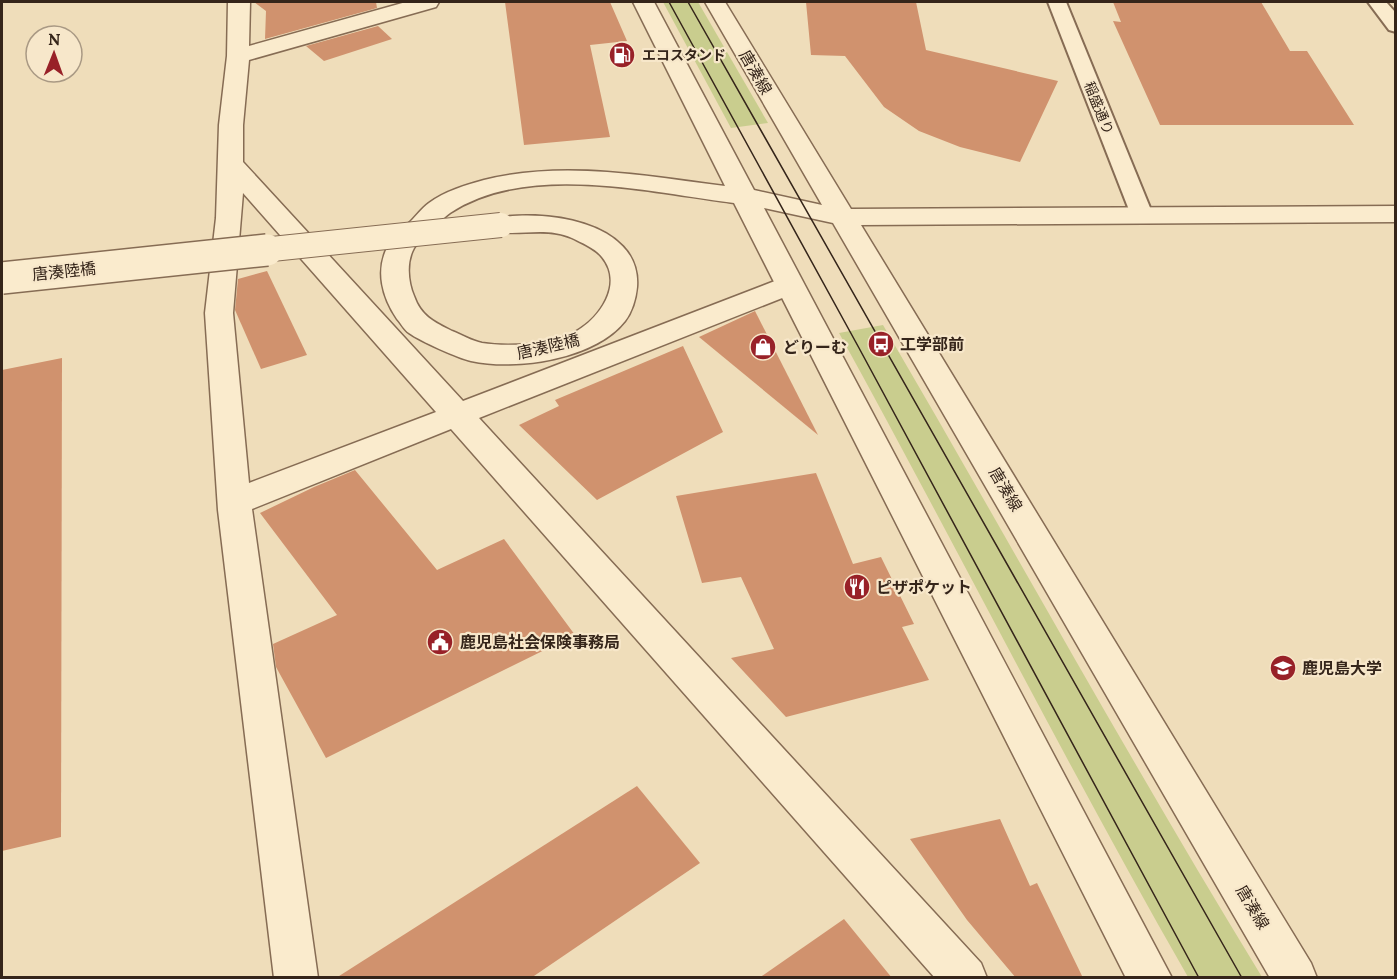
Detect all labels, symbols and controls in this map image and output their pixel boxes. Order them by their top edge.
north arrow [24,24,84,84]
text: N [48,29,61,49]
fuel station icon: エコスタンド [607,40,637,70]
place label: エコスタンド [642,46,726,64]
street label: 唐湊線 [735,46,777,98]
street label: 稲盛通り [1080,79,1118,137]
street label: 唐湊陸橋 [31,258,97,284]
street label: 唐湊陸橋 [515,329,581,363]
bus stop icon: 工学部前 [866,329,896,359]
shop icon: どりーむ [748,332,778,362]
place label: 工学部前 [900,334,964,354]
place label: どりーむ [783,337,847,357]
street label: 唐湊線 [985,463,1027,515]
restaurant icon: ピザポケット [842,572,872,602]
place label: ピザポケット [876,577,972,597]
public building icon: 鹿児島社会保険事務局 [425,627,455,657]
place label: 鹿児島社会保険事務局 [460,632,620,652]
school or university icon: 鹿児島大学 [1268,653,1298,683]
place label: 鹿児島大学 [1302,658,1382,678]
street label: 唐湊線 [1232,881,1274,933]

